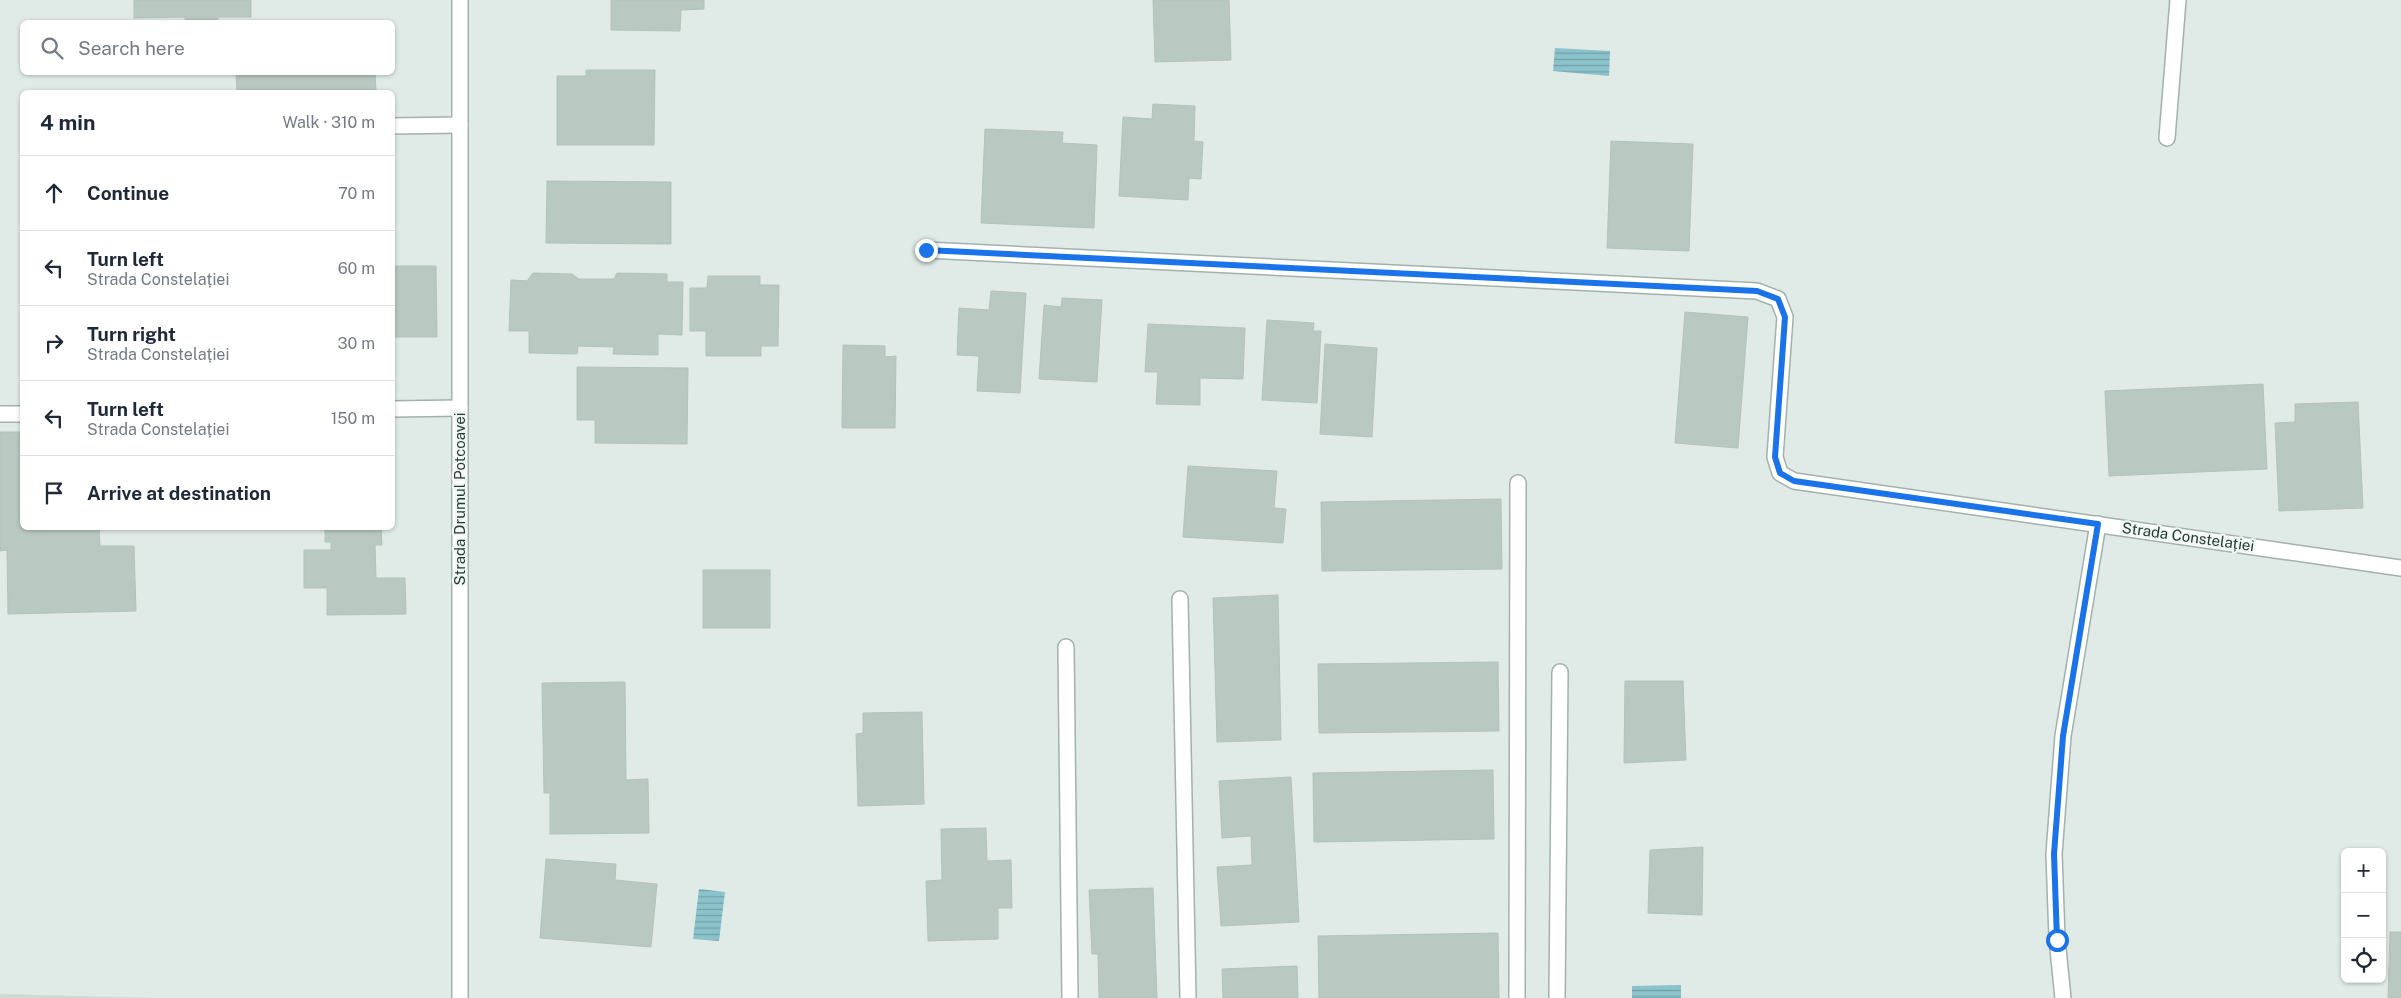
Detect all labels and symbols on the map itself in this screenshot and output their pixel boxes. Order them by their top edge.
route end [915,239,938,262]
street label: Strada Drumul Potcoavei [451,413,468,585]
street label: Strada Constelației [2121,519,2255,554]
route start [2046,929,2069,952]

